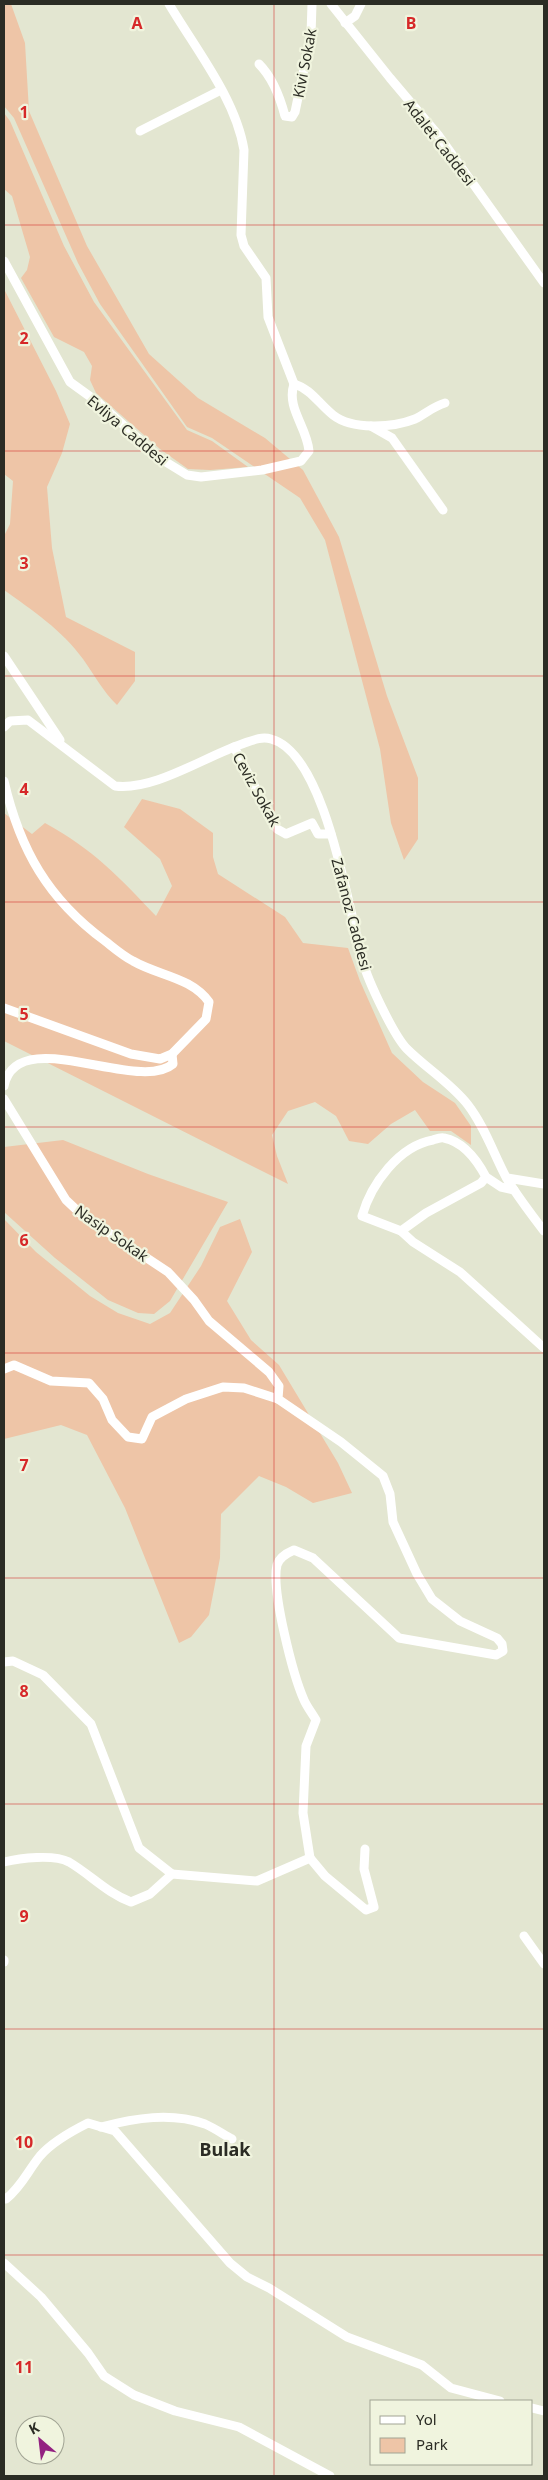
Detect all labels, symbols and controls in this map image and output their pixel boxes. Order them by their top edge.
text: A [131,12,143,34]
text: B [406,12,416,34]
street label: Kivi Sokak [287,27,321,99]
street label: Adalet Caddesi [400,95,480,189]
text: 1 [19,101,29,123]
text: 2 [19,327,29,349]
street label: Evliya Caddesi [83,390,173,470]
text: 3 [19,552,29,574]
street label: Ceviz Sokak [228,748,286,830]
text: 4 [19,778,29,800]
street label: Zafanoz Caddesi [327,856,377,972]
text: 5 [19,1003,29,1025]
street label: Nasip Sokak [71,1200,153,1266]
text: 6 [19,1229,29,1251]
text: 7 [19,1454,29,1476]
text: 8 [19,1680,29,1702]
text: 9 [19,1905,29,1927]
text: 10 [15,2131,33,2153]
district label: Bulak [200,2137,251,2161]
text: 11 [15,2356,33,2378]
legend [370,2400,533,2465]
text: Yol [416,2409,437,2429]
north arrow [15,2415,65,2465]
text: K [25,2417,43,2439]
text: Park [416,2434,448,2454]

